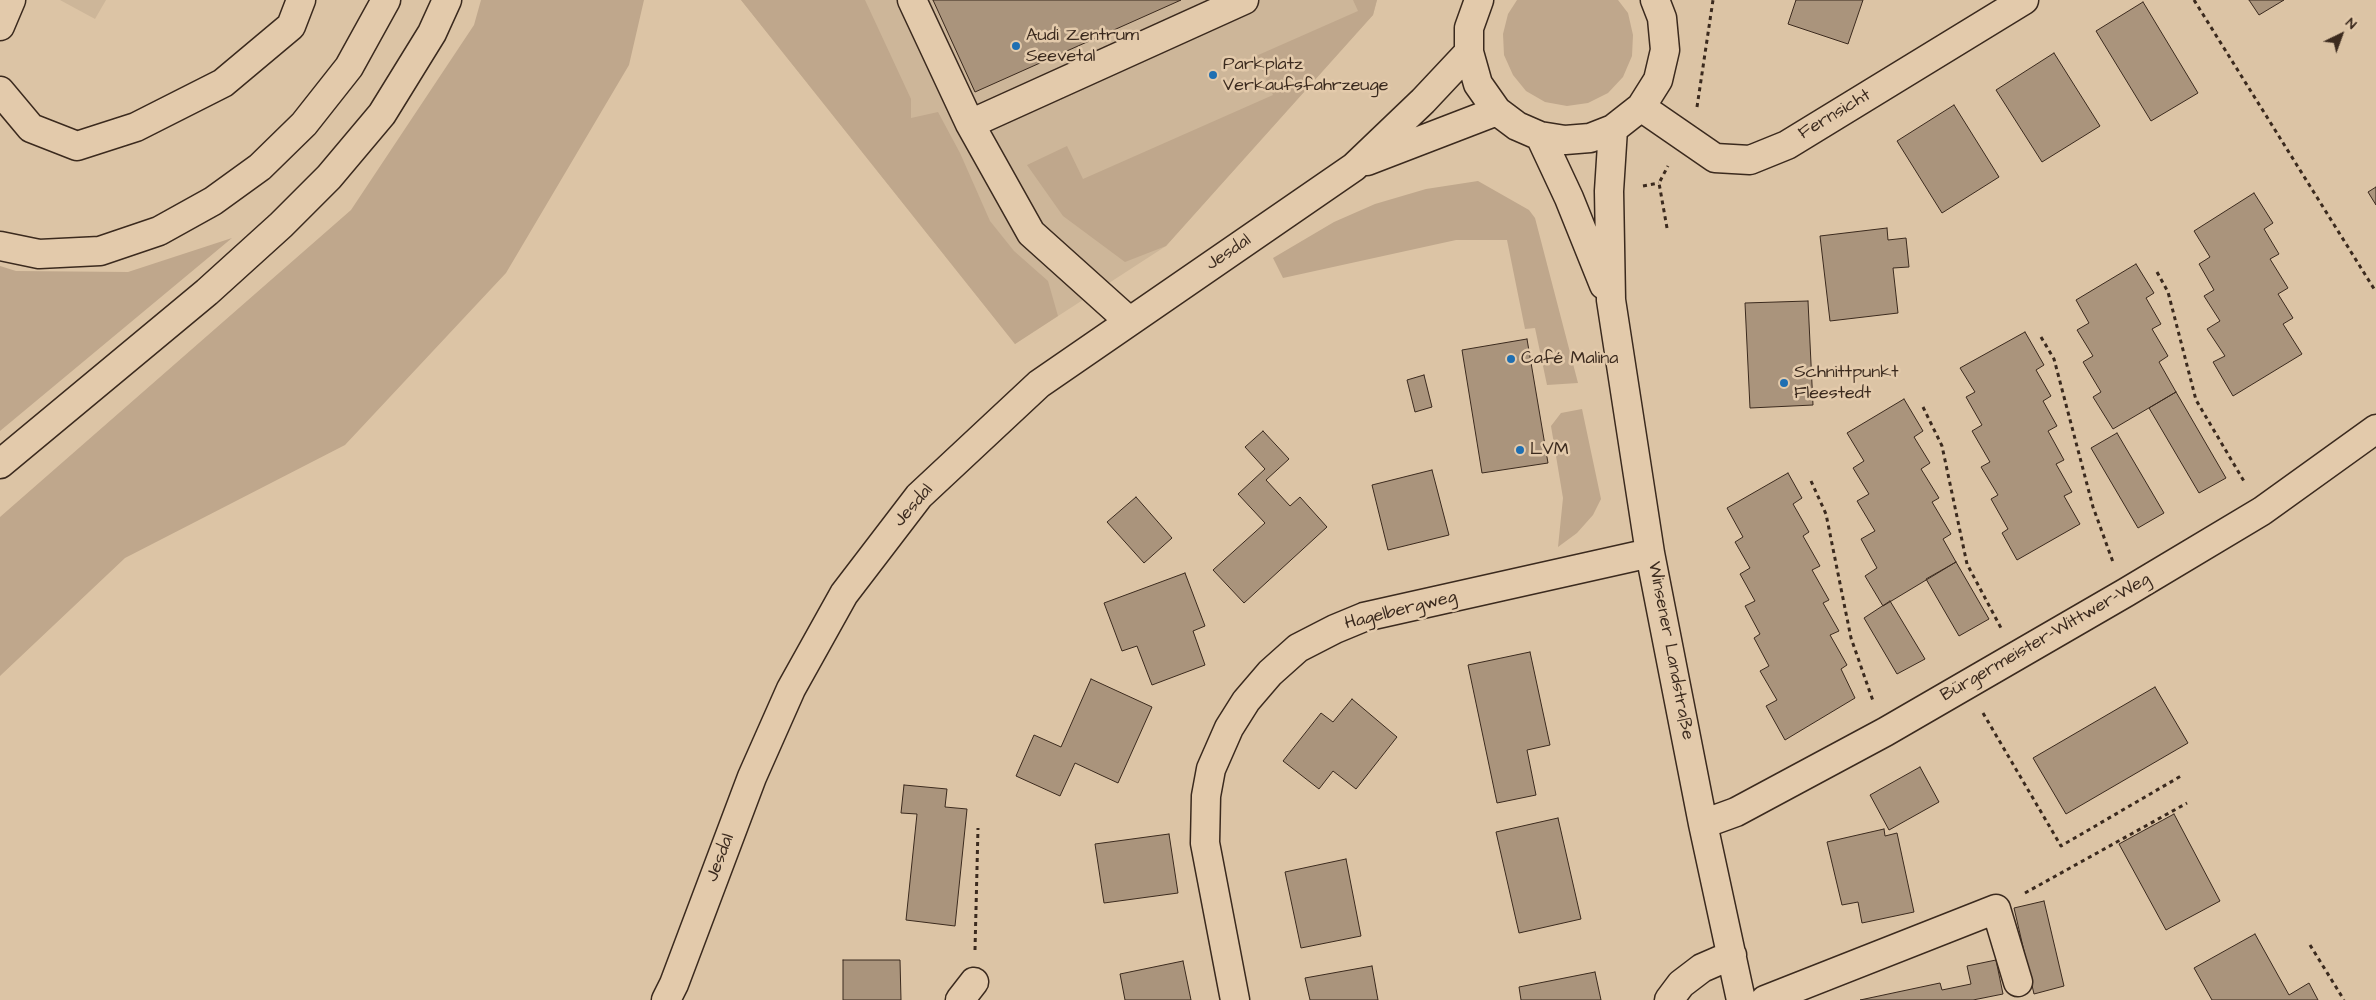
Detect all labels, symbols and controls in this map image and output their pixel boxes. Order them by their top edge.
north arrow [2316,10,2366,60]
text: N [2341,13,2361,34]
place label: Audi Zentrum Seevetal [1026,25,1139,68]
marker: Audi Zentrum Seevetal [1010,40,1022,52]
place label: Parkplatz Verkaufsfahrzeuge [1223,54,1389,96]
marker: Parkplatz Verkaufsfahrzeuge [1207,69,1219,81]
street label: Fernsicht [1795,85,1875,145]
street label: Jesdal [1202,230,1256,276]
place label: Café Malina [1521,348,1618,370]
marker: Café Malina [1505,353,1517,365]
place label: Schnittpunkt Fleestedt [1794,362,1899,404]
marker: Schnittpunkt Fleestedt [1778,377,1790,389]
place label: LVM [1530,439,1569,461]
marker: LVM [1514,444,1526,456]
street label: Jesdal [890,480,938,532]
street label: Winsener Landstraße [1642,560,1698,742]
street label: Bürgermeister-Wittwer-Weg [1937,569,2155,707]
street label: Hagelbergweg [1343,587,1459,635]
street label: Jesdal [702,831,740,885]

